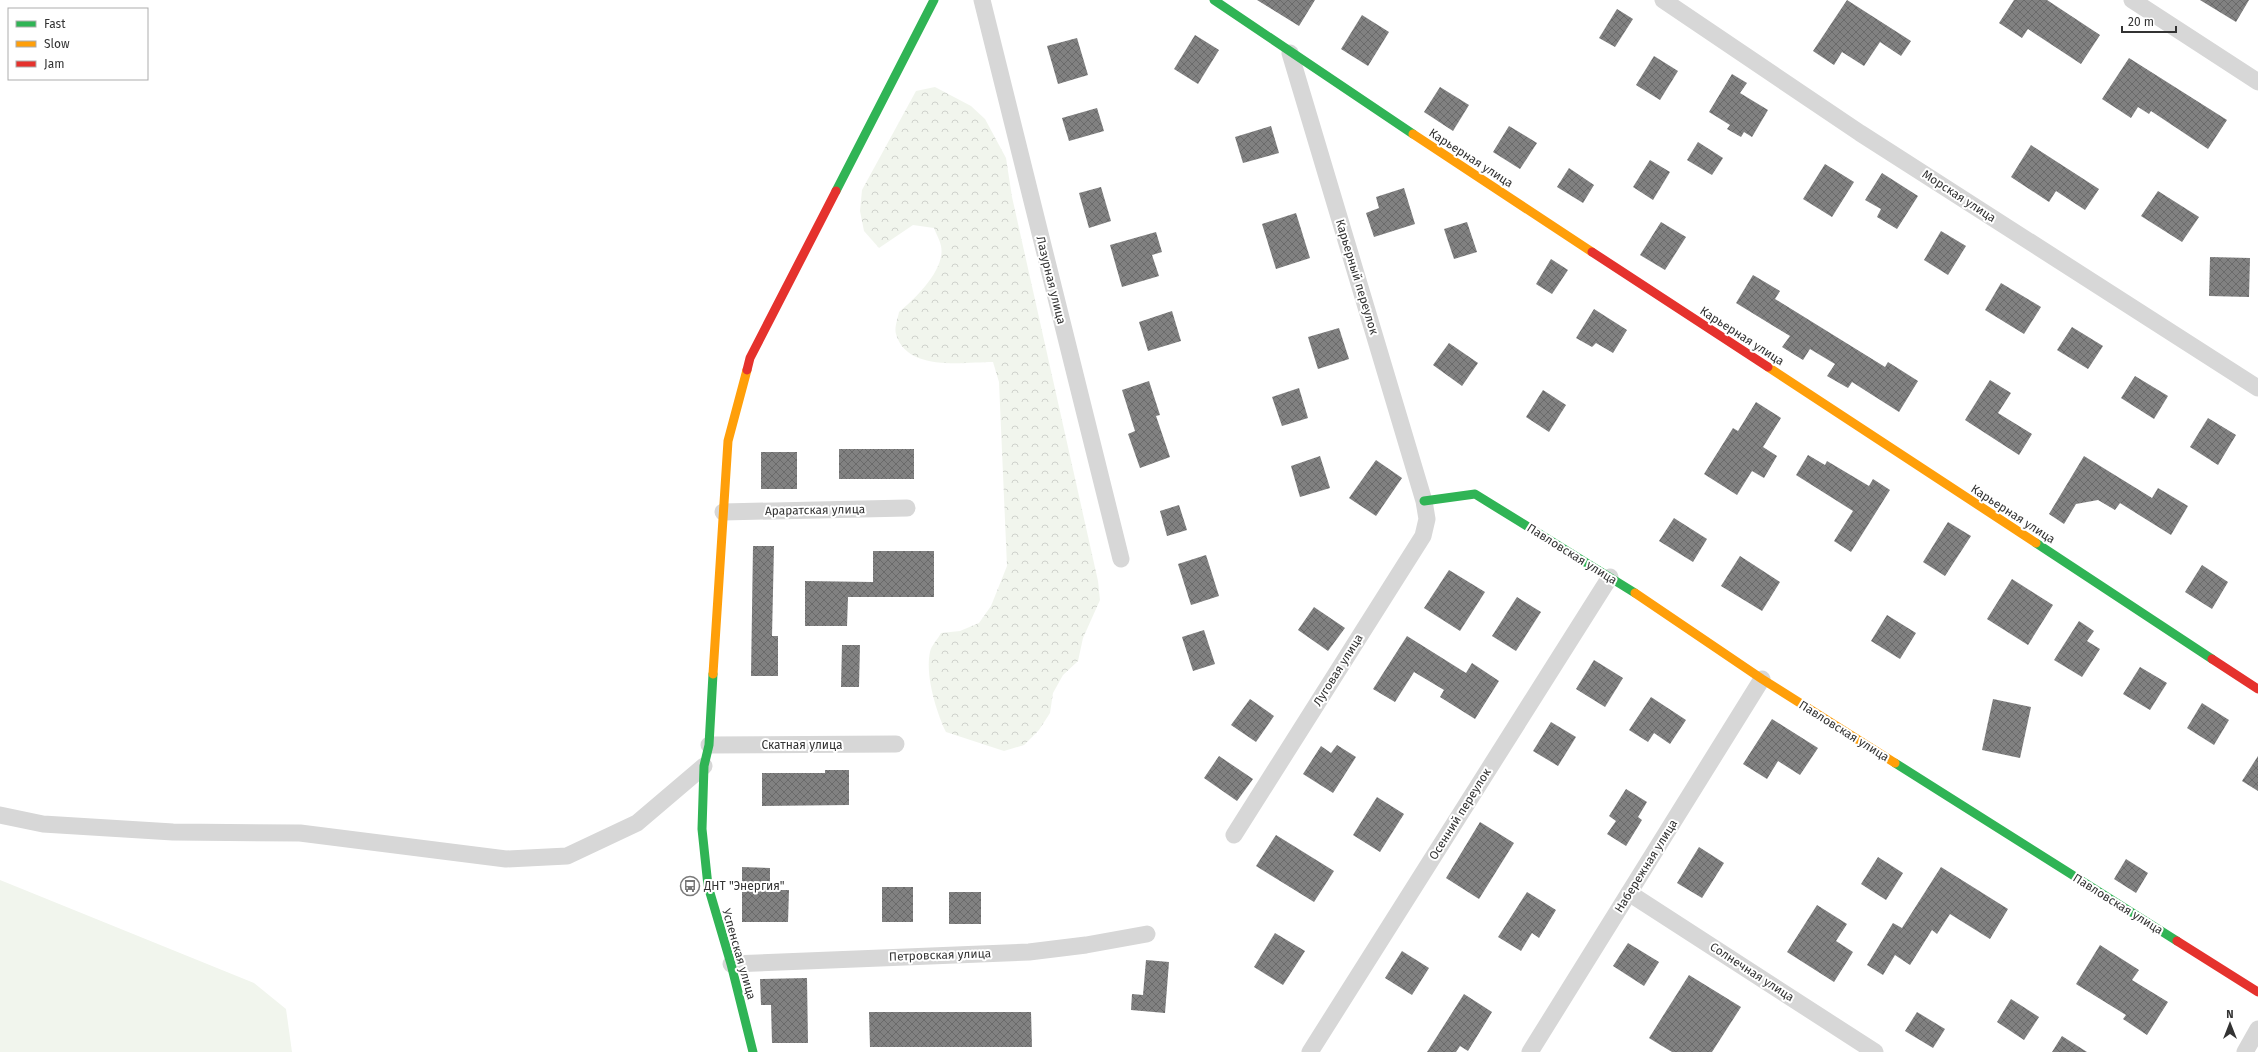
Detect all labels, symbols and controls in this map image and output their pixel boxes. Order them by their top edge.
legend [8,8,148,80]
scale bar [2122,8,2176,34]
text: 20 m [2128,15,2154,29]
text: Fast [44,17,66,31]
text: Slow [44,37,70,51]
text: Jam [44,57,64,71]
street label: Карьерная улица [1426,126,1516,190]
street label: Морская улица [1920,167,1998,225]
street label: Карьерный переулок [1333,218,1381,337]
street label: Лазурная улица [1033,235,1069,325]
street label: Карьерная улица [1697,304,1787,368]
street label: Карьерная улица [1968,482,2058,546]
street label: Араратская улица [765,502,865,518]
street label: Павловская улица [1524,521,1620,587]
street label: Луговая улица [1310,631,1366,709]
street label: Павловская улица [1796,698,1892,764]
street label: Скатная улица [761,738,843,752]
street label: Осенний переулок [1426,765,1494,862]
street label: Набережная улица [1612,817,1680,915]
street label: Павловская улица [2070,871,2166,937]
bus stop icon: ДНТ "Энергия" [679,875,701,897]
place label: ДНТ "Энергия" [703,879,785,893]
street label: Успенская улица [719,907,759,1001]
street label: Солнечная улица [1707,940,1797,1004]
street label: Петровская улица [889,946,991,964]
north arrow [2210,1004,2250,1044]
text: N [2226,1008,2234,1021]

